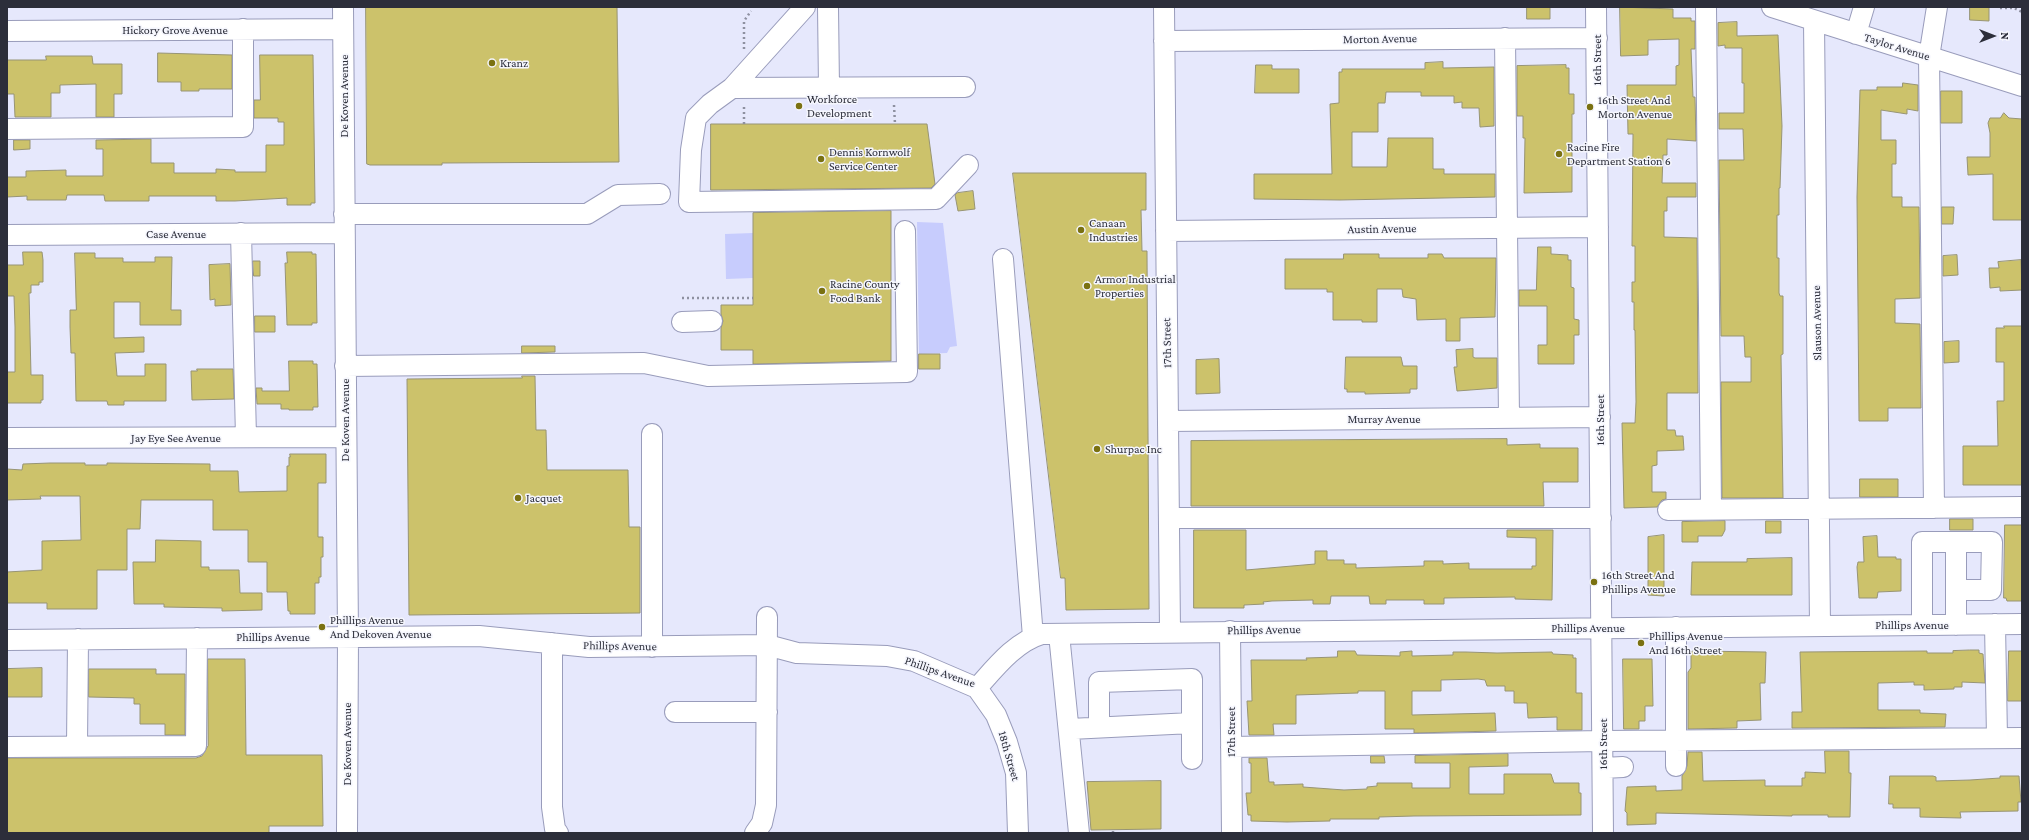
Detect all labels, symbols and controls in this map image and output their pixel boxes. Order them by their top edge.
north arrow [1973,16,2013,56]
street label: Hickory Grove Avenue [122,23,228,37]
street label: Taylor Avenue [1862,30,1932,64]
street label: Morton Avenue [1343,31,1417,47]
text: N [1999,32,2011,40]
street label: 16th Street [1590,35,1604,85]
street label: De Koven Avenue [337,55,351,137]
place label: Kranz [500,56,528,70]
marker: Kranz [487,58,497,68]
place label: Workforce Development [807,92,872,120]
place label: 16th Street And Morton Avenue [1598,93,1672,121]
marker: Workforce Development [794,101,804,111]
marker: 16th Street And Morton Avenue [1585,102,1595,112]
place label: Racine Fire Department Station 6 [1567,140,1671,168]
place label: Dennis Kornwolf Service Center [829,145,910,173]
marker: Racine Fire Department Station 6 [1554,149,1564,159]
marker: Dennis Kornwolf Service Center [816,154,826,164]
place label: Canaan Industries [1089,216,1138,244]
street label: Austin Avenue [1347,221,1417,237]
marker: Canaan Industries [1076,225,1086,235]
street label: Case Avenue [146,227,206,241]
place label: Armor Industrial Properties [1095,272,1176,300]
place label: Racine County Food Bank [830,277,899,305]
marker: Armor Industrial Properties [1082,281,1092,291]
street label: Slauson Avenue [1809,285,1825,361]
marker: Racine County Food Bank [817,286,827,296]
street label: 17th Street [1159,318,1175,368]
street label: De Koven Avenue [338,379,352,461]
street label: 16th Street [1593,395,1607,445]
street label: Murray Avenue [1347,412,1421,426]
street label: Jay Eye See Avenue [131,431,221,445]
place label: Shurpac Inc [1105,442,1162,456]
marker: Shurpac Inc [1092,444,1102,454]
place label: Jacquet [526,491,562,505]
marker: Jacquet [513,493,523,503]
place label: 16th Street And Phillips Avenue [1602,568,1676,596]
marker: 16th Street And Phillips Avenue [1589,577,1599,587]
place label: Phillips Avenue And Dekoven Avenue [330,613,431,641]
street label: Phillips Avenue [1875,618,1949,632]
street label: Phillips Avenue [1551,621,1625,635]
marker: Phillips Avenue And Dekoven Avenue [317,622,327,632]
street label: Phillips Avenue [1227,622,1301,638]
place label: Phillips Avenue And 16th Street [1649,629,1723,657]
street label: Phillips Avenue [236,630,310,644]
street label: Phillips Avenue [583,638,657,654]
marker: Phillips Avenue And 16th Street [1636,638,1646,648]
street label: Phillips Avenue [903,653,977,691]
street label: De Koven Avenue [340,703,354,785]
street label: 17th Street [1224,707,1238,757]
street label: 16th Street [1596,719,1610,769]
street label: 18th Street [995,729,1023,783]

